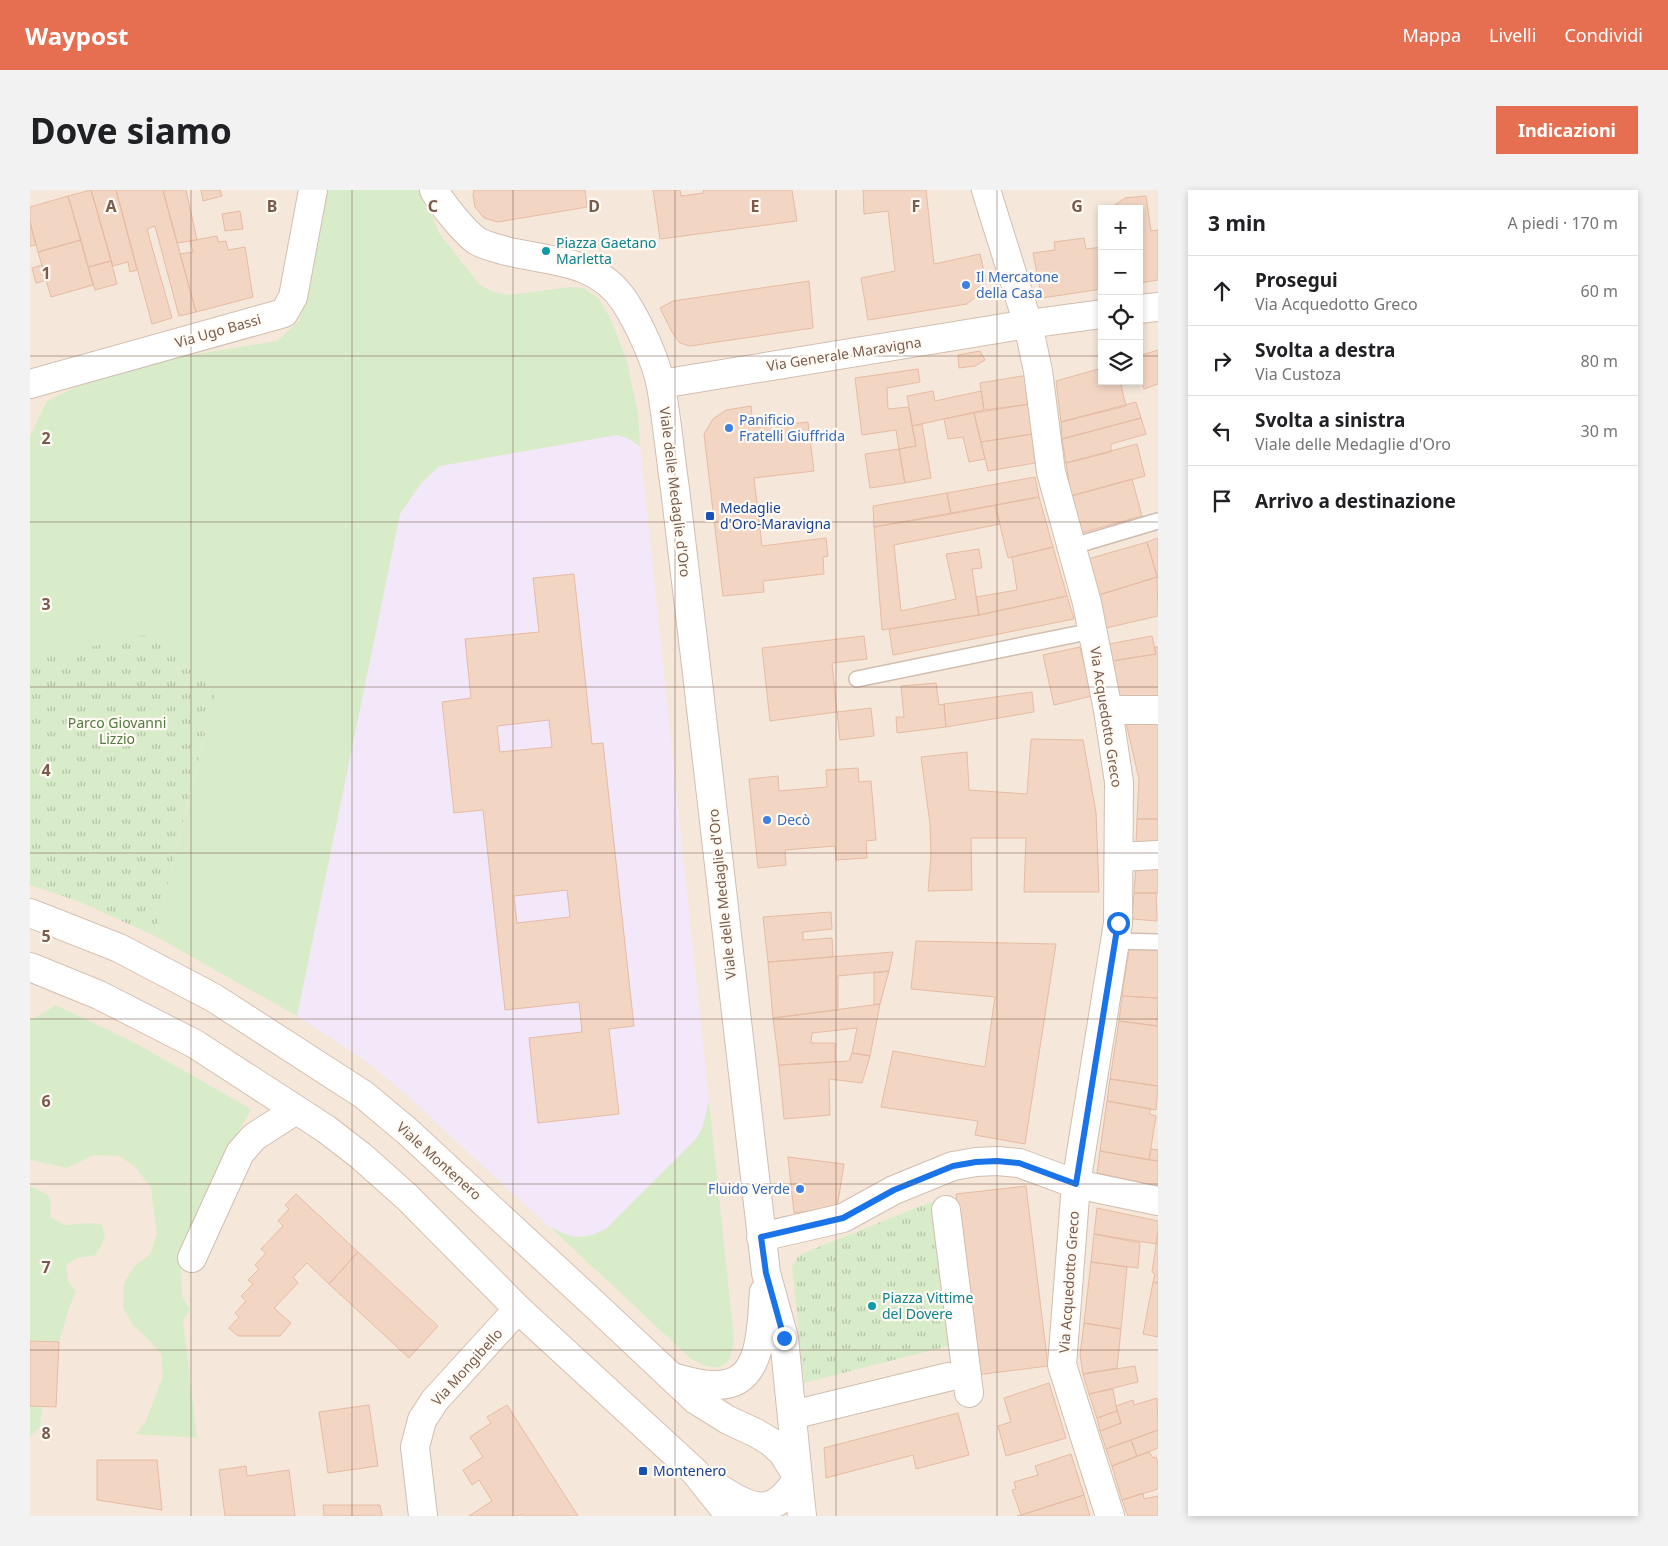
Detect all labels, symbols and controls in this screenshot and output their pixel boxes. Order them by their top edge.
text: Waypost [25,19,128,52]
text: Mappa [1402,23,1461,47]
text: Livelli [1489,23,1536,47]
text: Condividi [1564,23,1643,47]
button: Indicazioni [1496,106,1638,154]
text: Dove siamo [30,107,232,154]
text: A [105,195,117,217]
text: B [267,195,277,217]
text: C [428,195,438,217]
text: D [588,195,600,217]
text: E [751,195,760,217]
text: F [912,195,920,217]
text: G [1071,195,1083,217]
map controls [1098,205,1143,385]
button: + [1098,205,1143,250]
text: 3 min [1208,209,1266,237]
text: A piedi · 170 m [1507,212,1618,234]
place label: Piazza Gaetano Marletta [556,233,657,268]
marker: Piazza Gaetano Marletta [540,245,552,257]
button: − [1098,250,1143,295]
text: 1 [41,262,51,284]
place label: Il Mercatone della Casa [976,267,1059,302]
text: Prosegui [1255,267,1338,293]
icon: ahead [1208,277,1236,305]
marker: Il Mercatone della Casa [960,279,972,291]
text: 60 m [1581,280,1618,302]
text: Via Acquedotto Greco [1255,293,1418,315]
button: locate [1098,295,1143,340]
street label: Via Ugo Bassi [173,309,263,352]
street label: Via Generale Maravigna [765,332,923,375]
text: Svolta a destra [1255,337,1395,363]
button: layers [1098,340,1143,385]
icon: right [1208,347,1236,375]
text: 80 m [1581,350,1618,372]
text: Via Custoza [1255,363,1341,385]
street label: Viale delle Medaglie d'Oro [656,406,695,578]
text: Svolta a sinistra [1255,407,1405,433]
place label: Panificio Fratelli Giuffrida [739,410,845,445]
icon: left [1208,417,1236,445]
text: 30 m [1581,420,1618,442]
marker: Panificio Fratelli Giuffrida [723,422,735,434]
text: 2 [41,427,51,449]
text: Viale delle Medaglie d'Oro [1255,433,1451,455]
icon: arrive [1208,487,1236,515]
text: Arrivo a destinazione [1255,488,1456,514]
place label: Medaglie d'Oro-Maravigna [720,498,831,533]
marker: Medaglie d'Oro-Maravigna [704,510,716,522]
text: 3 [41,593,51,615]
street label: Via Acquedotto Greco [1086,645,1127,789]
park label: Parco Giovanni Lizzio [68,713,166,748]
text: 4 [41,759,51,781]
street label: Viale delle Medaglie d'Oro [703,808,740,980]
place label: Decò [777,810,810,829]
marker: Decò [761,814,773,826]
route start [1107,912,1130,935]
text: 5 [41,925,51,947]
text: 6 [41,1090,51,1112]
street label: Viale Montenero [393,1117,486,1204]
place label: Fluido Verde [708,1179,790,1198]
marker: Fluido Verde [794,1183,806,1195]
street label: Via Acquedotto Greco [1054,1210,1083,1354]
text: 7 [41,1256,51,1278]
place label: Piazza Vittime del Dovere [882,1288,973,1323]
marker: Piazza Vittime del Dovere [866,1300,878,1312]
street label: Via Mongibello [427,1324,506,1409]
route end [773,1327,796,1350]
text: 8 [41,1422,51,1444]
place label: Montenero [653,1461,726,1480]
marker: Montenero [637,1465,649,1477]

